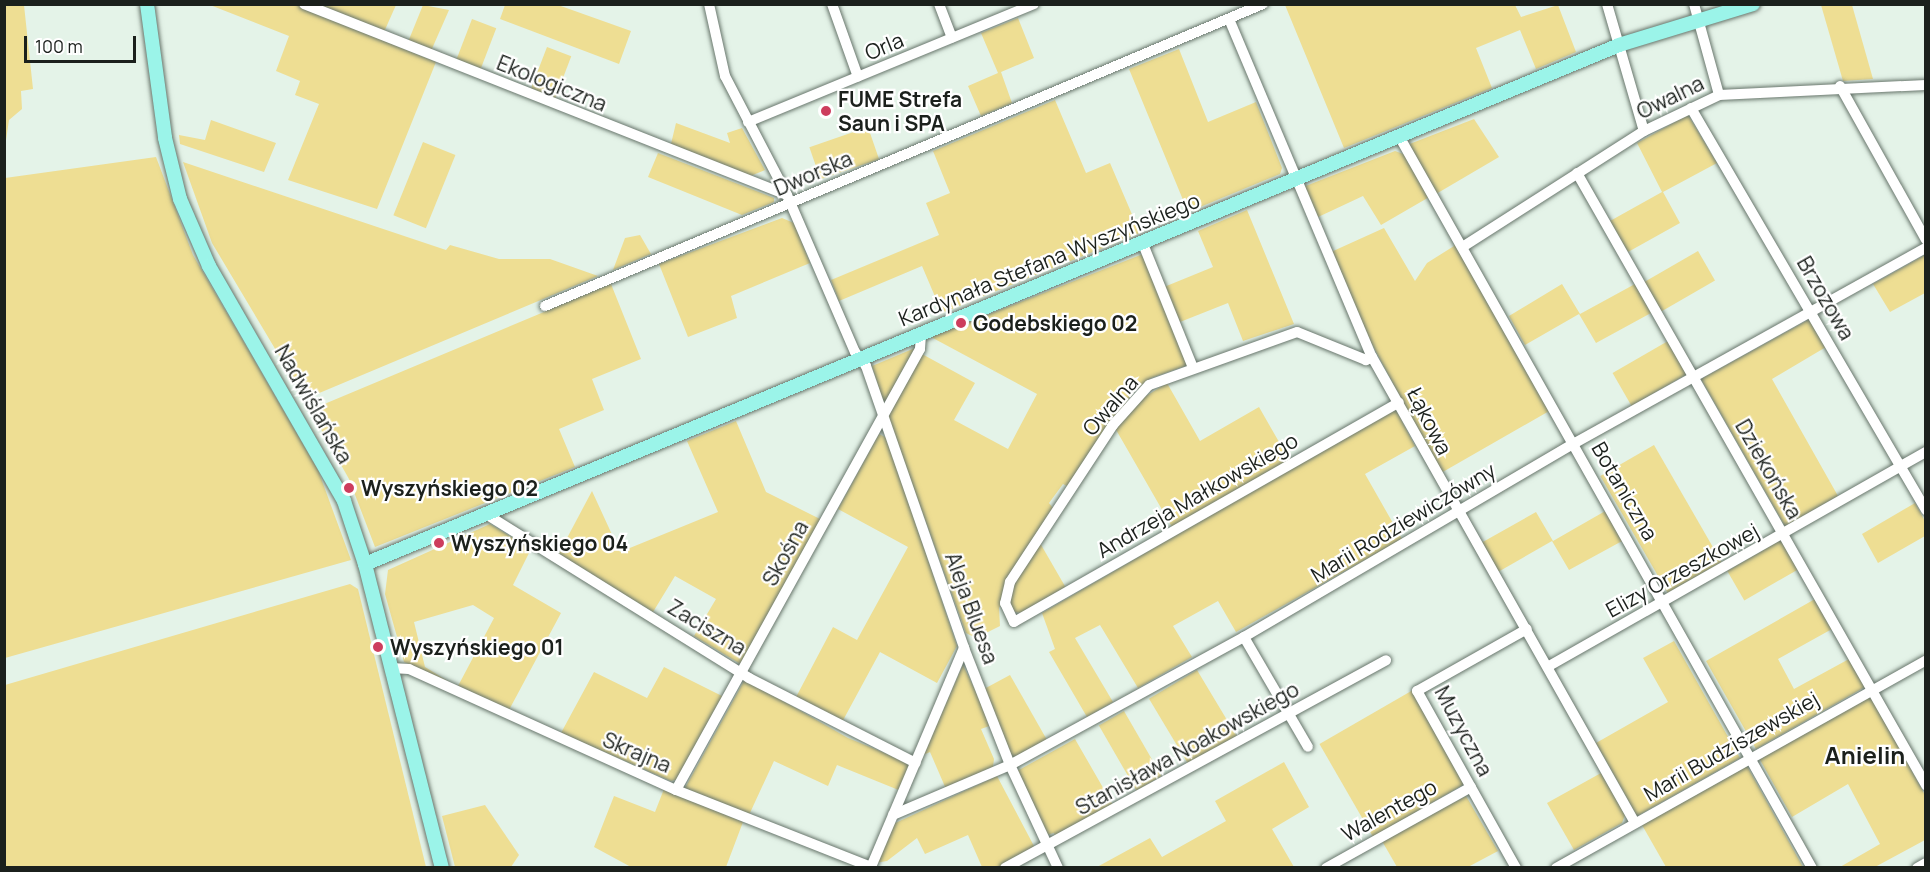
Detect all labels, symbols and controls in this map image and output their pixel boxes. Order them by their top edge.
scale bar [27,24,140,62]
street label: Orla [861,27,907,65]
text: 100 m [35,34,83,58]
street label: Ekologiczna [493,50,611,116]
street label: Owalna [1632,70,1708,124]
place label: FUME Strefa Saun i SPA [838,86,962,136]
marker: FUME Strefa Saun i SPA [819,104,833,118]
street label: Dworska [770,145,856,201]
street label: Kardynała Stefana Wyszyńskiego [895,187,1203,331]
street label: Brzozowa [1792,252,1860,344]
place label: Godebskiego 02 [973,310,1137,336]
marker: Godebskiego 02 [954,316,968,330]
street label: Nadwiślańska [270,340,358,468]
street label: Owalna [1077,370,1143,440]
street label: Łąkowa [1402,383,1458,459]
street label: Dziekońska [1730,415,1808,523]
street label: Andrzeja Małkowskiego [1092,427,1302,563]
street label: Botaniczna [1587,437,1663,545]
street label: Marii Rodziewiczówny [1306,457,1500,587]
place label: Wyszyńskiego 02 [361,475,538,501]
marker: Wyszyńskiego 02 [342,481,356,495]
street label: Skośna [757,516,813,590]
street label: Elizy Orzeszkowej [1601,518,1763,622]
place label: Wyszyńskiego 04 [451,530,628,556]
marker: Wyszyńskiego 04 [432,536,446,550]
street label: Aleja Bluesa [940,549,1004,667]
street label: Zaciszna [663,594,751,660]
place label: Wyszyńskiego 01 [390,634,564,660]
marker: Wyszyńskiego 01 [371,640,385,654]
street label: Stanisława Noakowskiego [1071,676,1303,820]
street label: Muzyczna [1430,682,1498,780]
street label: Marii Budziszewskiej [1639,686,1823,806]
street label: Skrajna [599,726,675,778]
district label: Anielin [1825,741,1905,769]
street label: Walentego [1337,774,1441,846]

